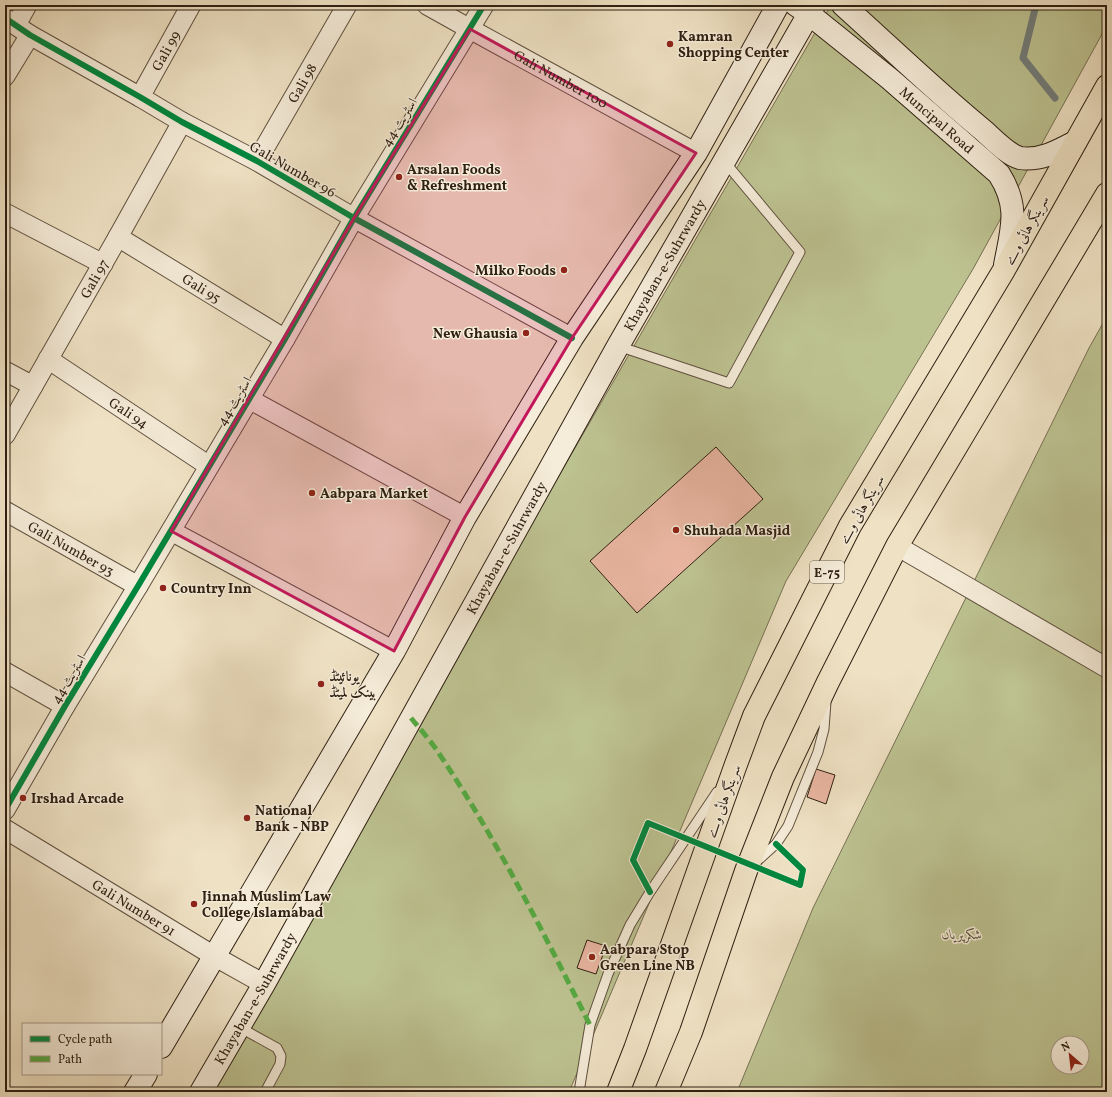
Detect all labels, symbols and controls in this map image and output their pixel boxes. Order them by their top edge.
street label: Gali 99 [148,28,186,75]
place label: Kamran Shopping Center [678,28,789,63]
marker: Kamran Shopping Center [665,39,675,49]
street label: Gali Number 100 [510,47,611,114]
street label: Gali 98 [284,60,322,107]
street label: Muncipal Road [895,83,977,159]
street label: اسٹریٹ 44 [378,95,423,151]
street label: Gali Number 96 [246,138,339,203]
place label: Arsalan Foods & Refreshment [407,161,507,196]
marker: Arsalan Foods & Refreshment [394,172,404,182]
street label: سرینگر ہائی وے [1000,192,1054,269]
street label: Khayaban-e-Suhrwardy [620,196,711,335]
street label: Gali 97 [77,256,114,303]
place label: Milko Foods [475,262,556,281]
marker: Milko Foods [559,265,569,275]
street label: Gali 95 [178,270,224,308]
place label: New Ghausia [433,325,518,344]
marker: New Ghausia [521,328,531,338]
street label: اسٹریٹ 44 [213,374,257,430]
street label: Gali 94 [104,394,151,434]
street label: سرینگر ہائی وے [835,472,890,548]
street label: Khayaban-e-Suhrwardy [463,478,552,618]
place label: Aabpara Market [320,485,428,504]
marker: Aabpara Market [307,488,317,498]
street label: Gali Number 93 [24,518,117,582]
place label: Shuhada Masjid [684,522,791,541]
marker: Shuhada Masjid [671,525,681,535]
road number: E-75 [810,561,844,583]
place label: Country Inn [171,580,252,599]
marker: Country Inn [158,583,168,593]
street label: اسٹریٹ 44 [47,652,91,708]
place label: یونائیٹڈ بینک لمیٹڈ [329,668,376,703]
marker: یونائیٹڈ بینک لمیٹڈ [316,679,326,689]
street label: سرینگر ہائی وے [702,762,747,841]
place label: Irshad Arcade [31,790,124,809]
marker: Irshad Arcade [18,793,28,803]
place label: National Bank - NBP [255,802,329,837]
marker: National Bank - NBP [242,813,252,823]
street label: Gali Number 91 [88,876,179,941]
place label: Jinnah Muslim Law College Islamabad [201,888,331,923]
marker: Jinnah Muslim Law College Islamabad [189,899,199,909]
park label: شکرپریاں [942,926,982,945]
street label: Khayaban-e-Suhrwardy [211,929,302,1069]
place label: Aabpara Stop Green Line NB [600,941,695,976]
marker: Aabpara Stop Green Line NB [587,952,597,962]
legend [22,1023,162,1075]
text: Cycle path [58,1032,113,1048]
north arrow [1050,1035,1090,1075]
text: N [1059,1039,1073,1056]
text: Path [58,1052,82,1068]

